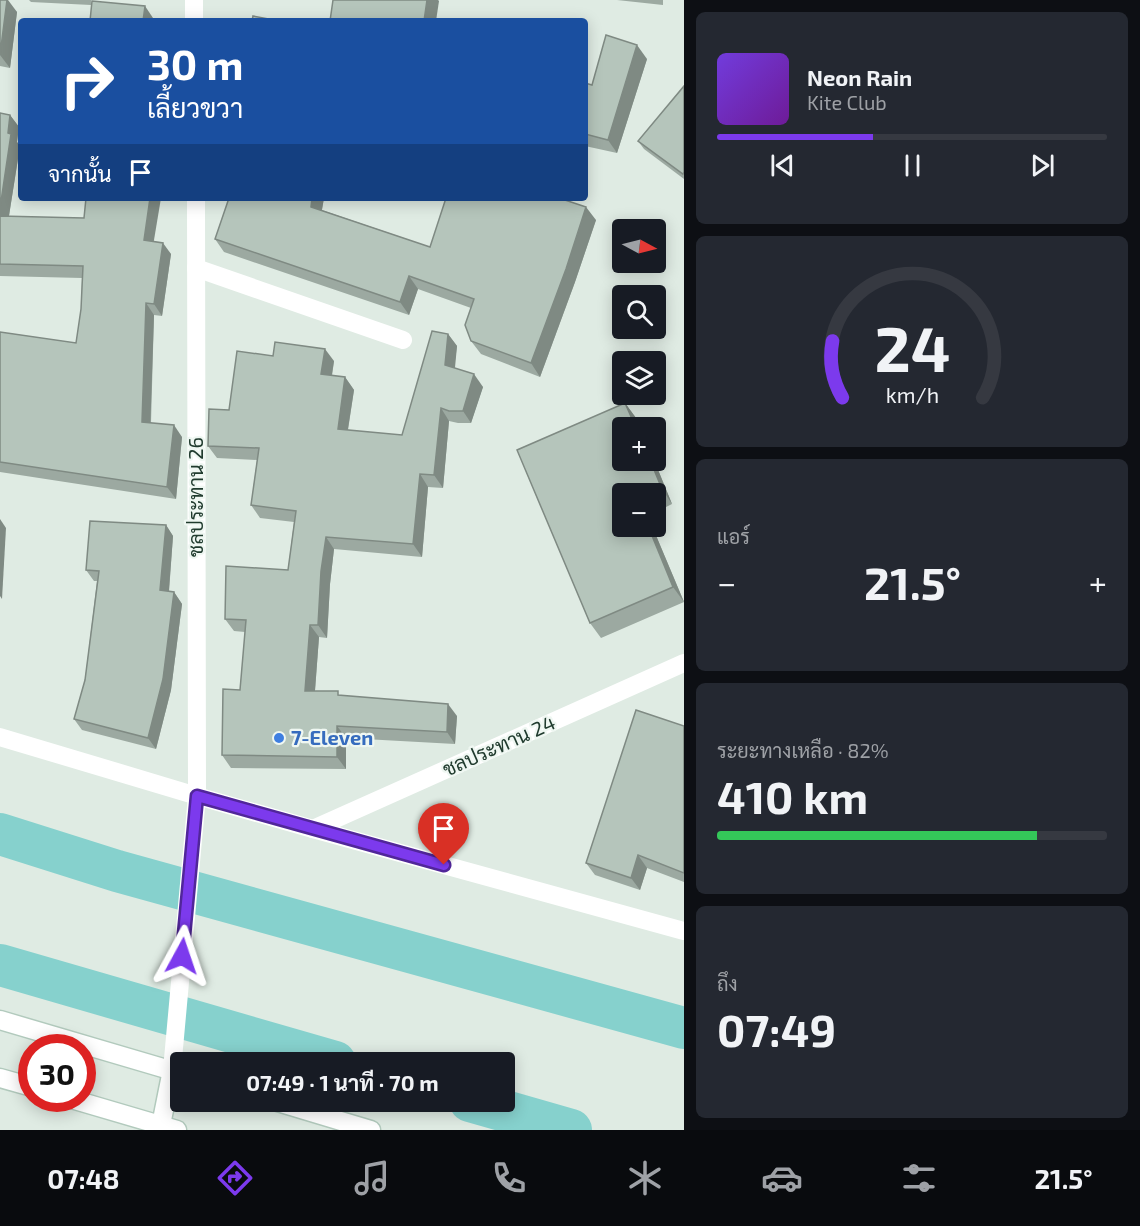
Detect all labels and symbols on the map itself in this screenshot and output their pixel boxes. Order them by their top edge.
north arrow [612,219,666,273]
street label: ชลประทาน 26 [183,437,207,557]
street label: ชลประทาน 24 [439,710,559,781]
place label: 7-Eleven [291,725,373,749]
marker: 7-Eleven [272,731,286,745]
pin [418,803,469,865]
position arrow [150,924,214,988]
speed limit sign: 30 [18,1034,96,1112]

